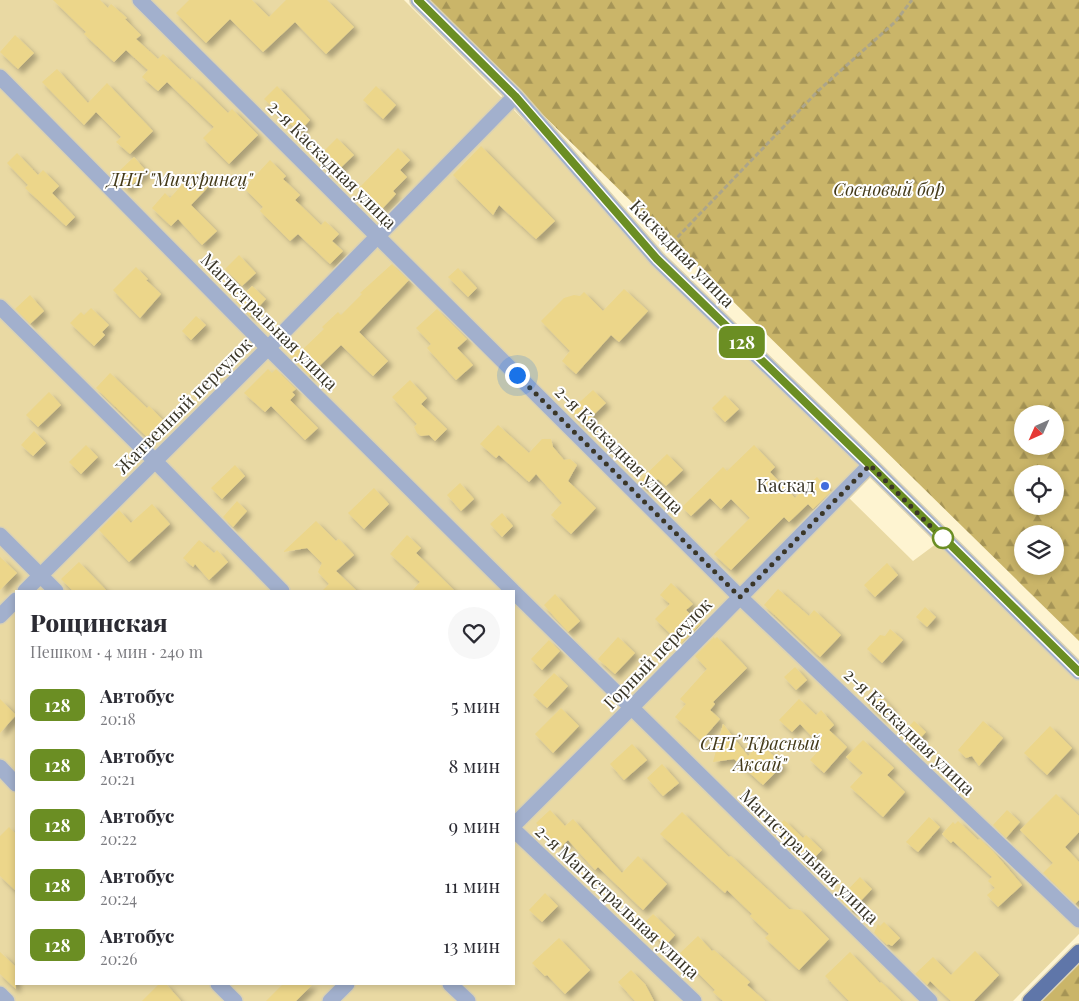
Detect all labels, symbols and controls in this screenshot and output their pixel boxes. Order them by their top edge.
street label: 2-я Каскадная улица [263,95,402,234]
park label: ДНТ "Мичуринец" [104,167,254,191]
park label: Сосновый бор [833,177,945,201]
street label: Каскадная улица [625,194,740,312]
street label: Магистральная улица [196,248,343,395]
line badge: 128 [713,326,771,358]
text: 128 [729,330,755,354]
street label: Жатвенный переулок [110,332,257,479]
your location [505,363,530,388]
street label: 2-я Каскадная улица [550,380,689,519]
north arrow [1014,405,1064,455]
map controls [1014,405,1064,575]
button: locate [1014,465,1064,515]
place label: Каскад [756,473,816,497]
marker: Каскад [819,480,831,492]
button: layers [1014,525,1064,575]
unlabelled marker [932,527,954,549]
street label: Горный переулок [598,592,717,714]
text: Рощинская [30,606,168,638]
button: heart [448,607,500,659]
text: Пешком · 4 мин · 240 m [30,641,203,662]
street label: 2-я Каскадная улица [839,663,980,800]
text: Автобус [100,682,175,708]
text: 5 мин [451,692,500,718]
text: 128 [44,693,71,717]
text: 20:18 [100,708,136,729]
park label: СНТ "Красный Аксай" [700,731,821,776]
text: Автобус [100,742,175,768]
text: 8 мин [448,752,500,778]
text: 128 [44,753,71,777]
text: 20:21 [100,768,135,789]
street label: Магистральная улица [735,784,884,929]
text: Автобус [100,802,175,828]
text: 9 мин [449,812,500,838]
text: 128 [44,813,71,837]
street label: 2-я Магистральная улица [530,819,705,984]
text: 20:22 [100,828,137,849]
text: Автобус [100,862,175,888]
text: 11 мин [444,872,500,898]
text: 128 [44,873,71,897]
text: 20:24 [100,888,137,909]
text: Автобус [100,922,175,948]
text: 13 мин [443,932,500,958]
text: 128 [44,933,71,957]
text: 20:26 [100,948,137,969]

